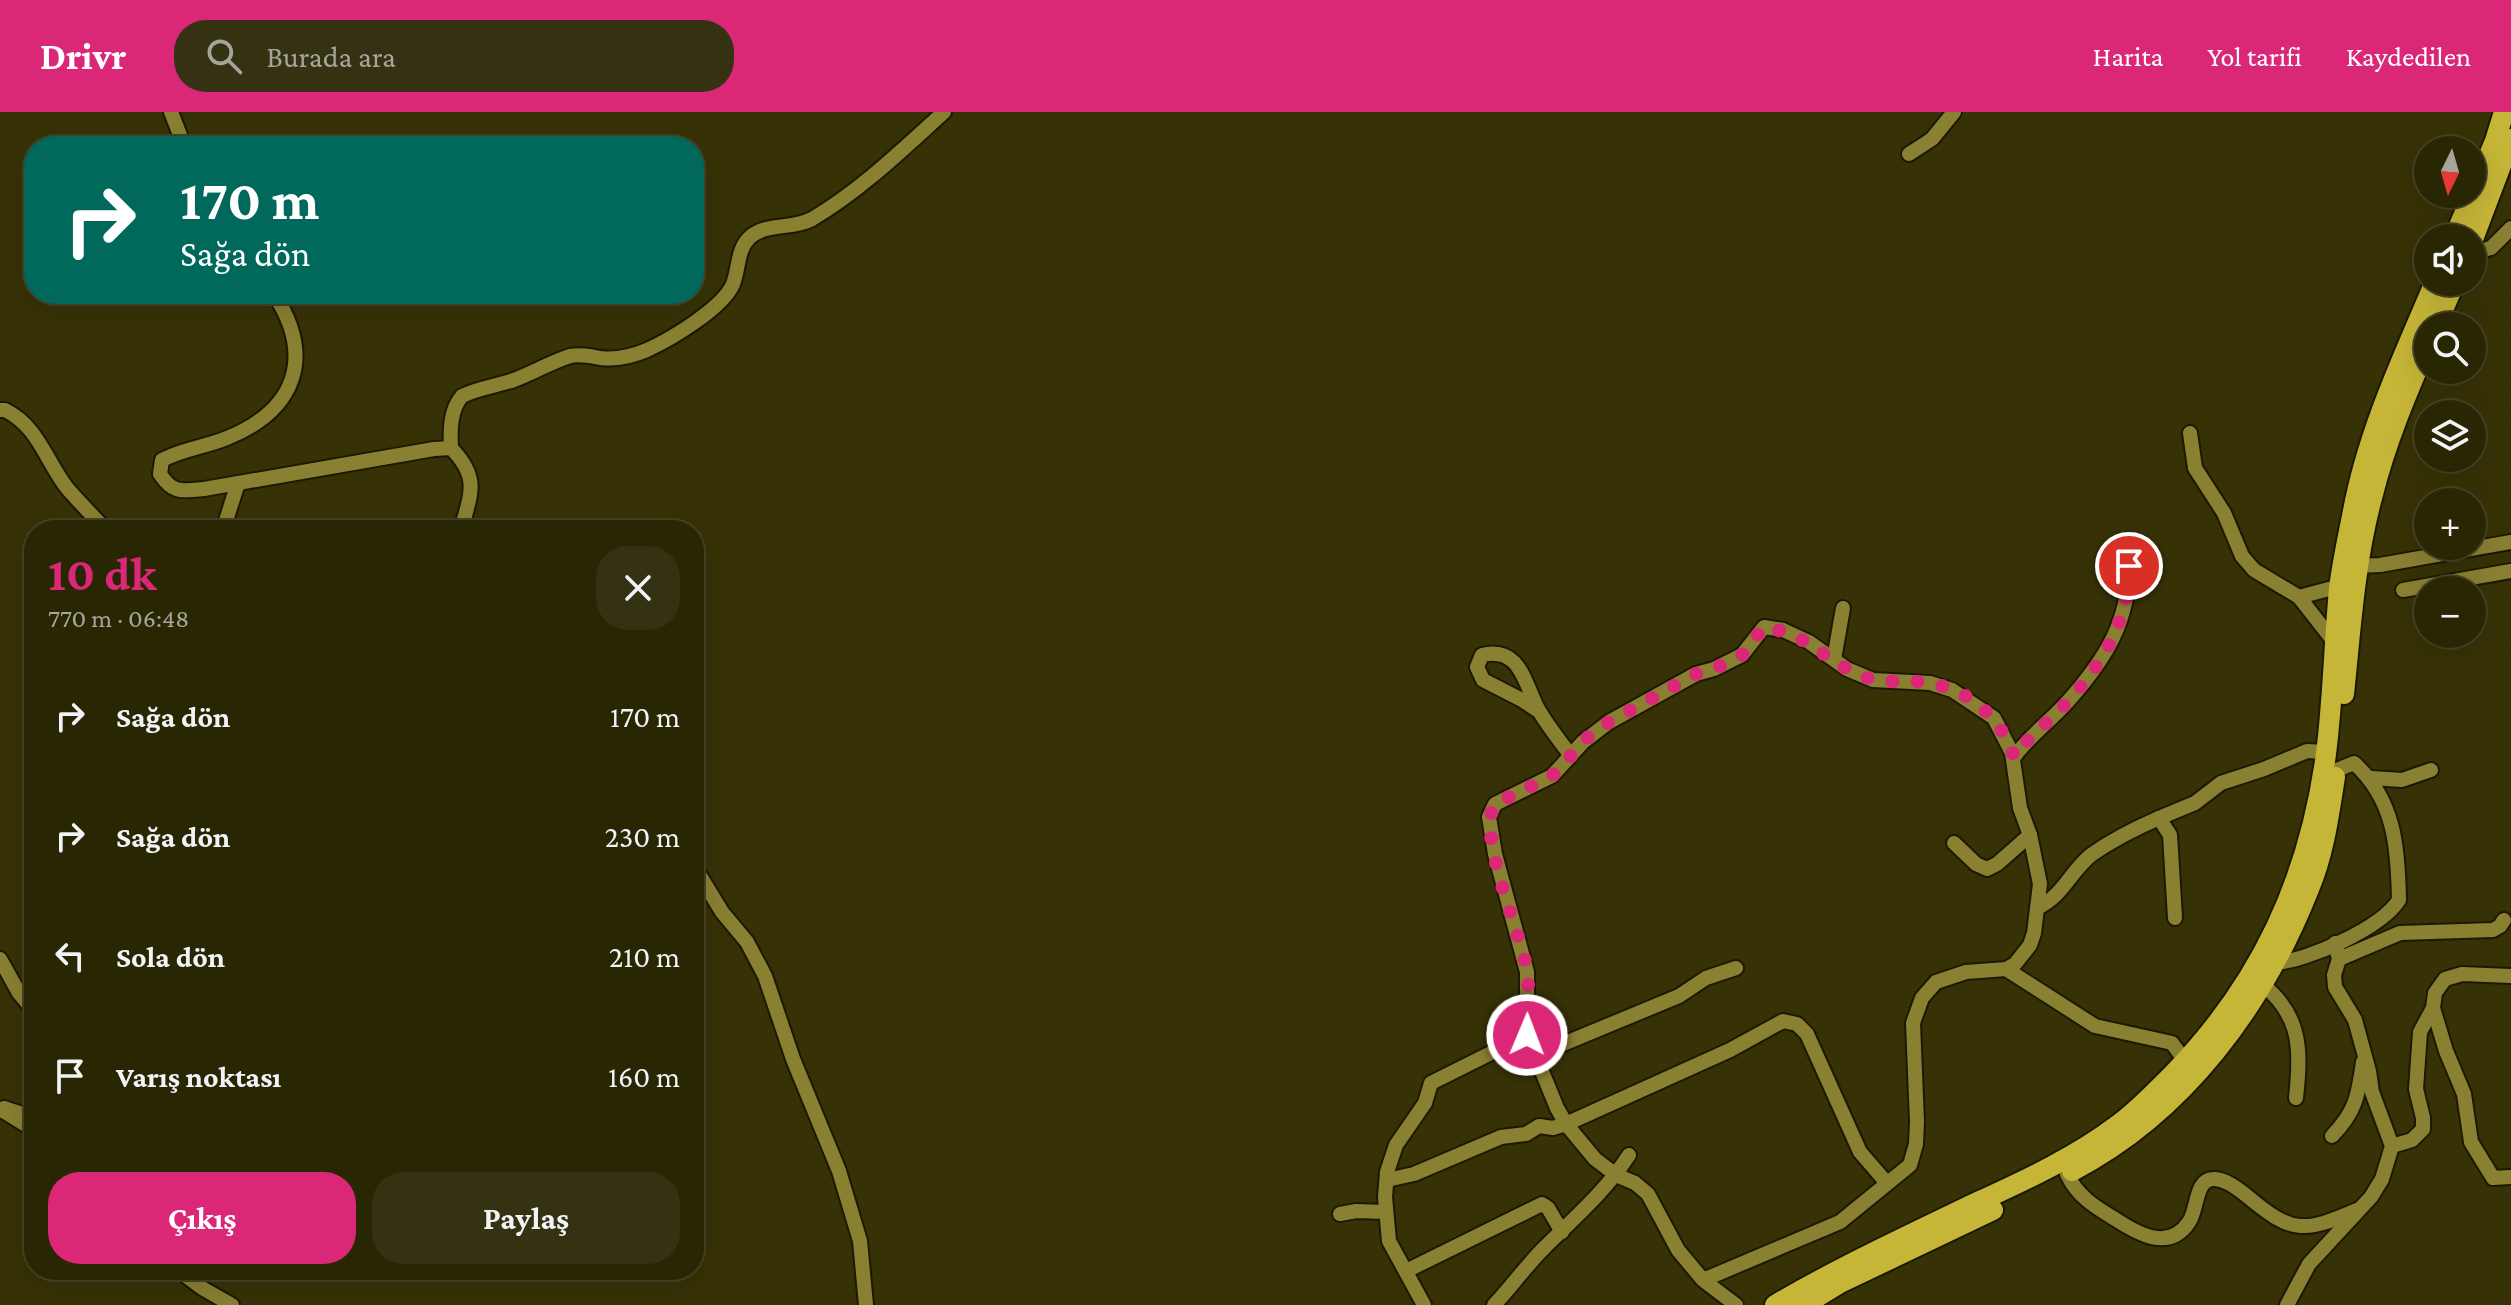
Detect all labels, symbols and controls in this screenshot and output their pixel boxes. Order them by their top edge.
search box [174,20,734,92]
icon: search [202,34,246,78]
text: Drivr [40,35,126,77]
text: Burada ara [266,40,396,73]
text: Harita [2093,41,2164,72]
text: Yol tarifi [2208,41,2302,72]
text: Kaydedilen [2346,41,2471,72]
north arrow [2414,136,2486,208]
map controls [2414,136,2486,648]
icon: right [48,168,152,272]
text: 170 m [180,169,319,231]
button: sound [2414,224,2486,296]
text: Sağa dön [180,234,310,274]
button: search [2414,312,2486,384]
button: layers [2414,400,2486,472]
button: + [2414,488,2486,560]
pin [2095,532,2163,600]
icon: arrive [2107,544,2151,588]
button: close [596,546,680,630]
text: 10 dk [48,547,157,600]
button: − [2414,576,2486,648]
text: 770 m · 06:48 [48,604,189,633]
icon: right [48,694,92,738]
text: Sağa dön [116,700,230,733]
text: 170 m [610,700,680,733]
icon: right [48,814,92,858]
text: Sağa dön [116,820,230,853]
text: 230 m [605,820,680,853]
icon: left [48,934,92,978]
text: Sola dön [116,940,225,973]
text: 210 m [609,940,680,973]
position arrow [1485,993,1569,1077]
icon: arrive [48,1054,92,1098]
text: Varış noktası [116,1060,281,1093]
text: 160 m [608,1060,680,1093]
button: Çıkış [48,1172,356,1264]
button: Paylaş [372,1172,680,1264]

